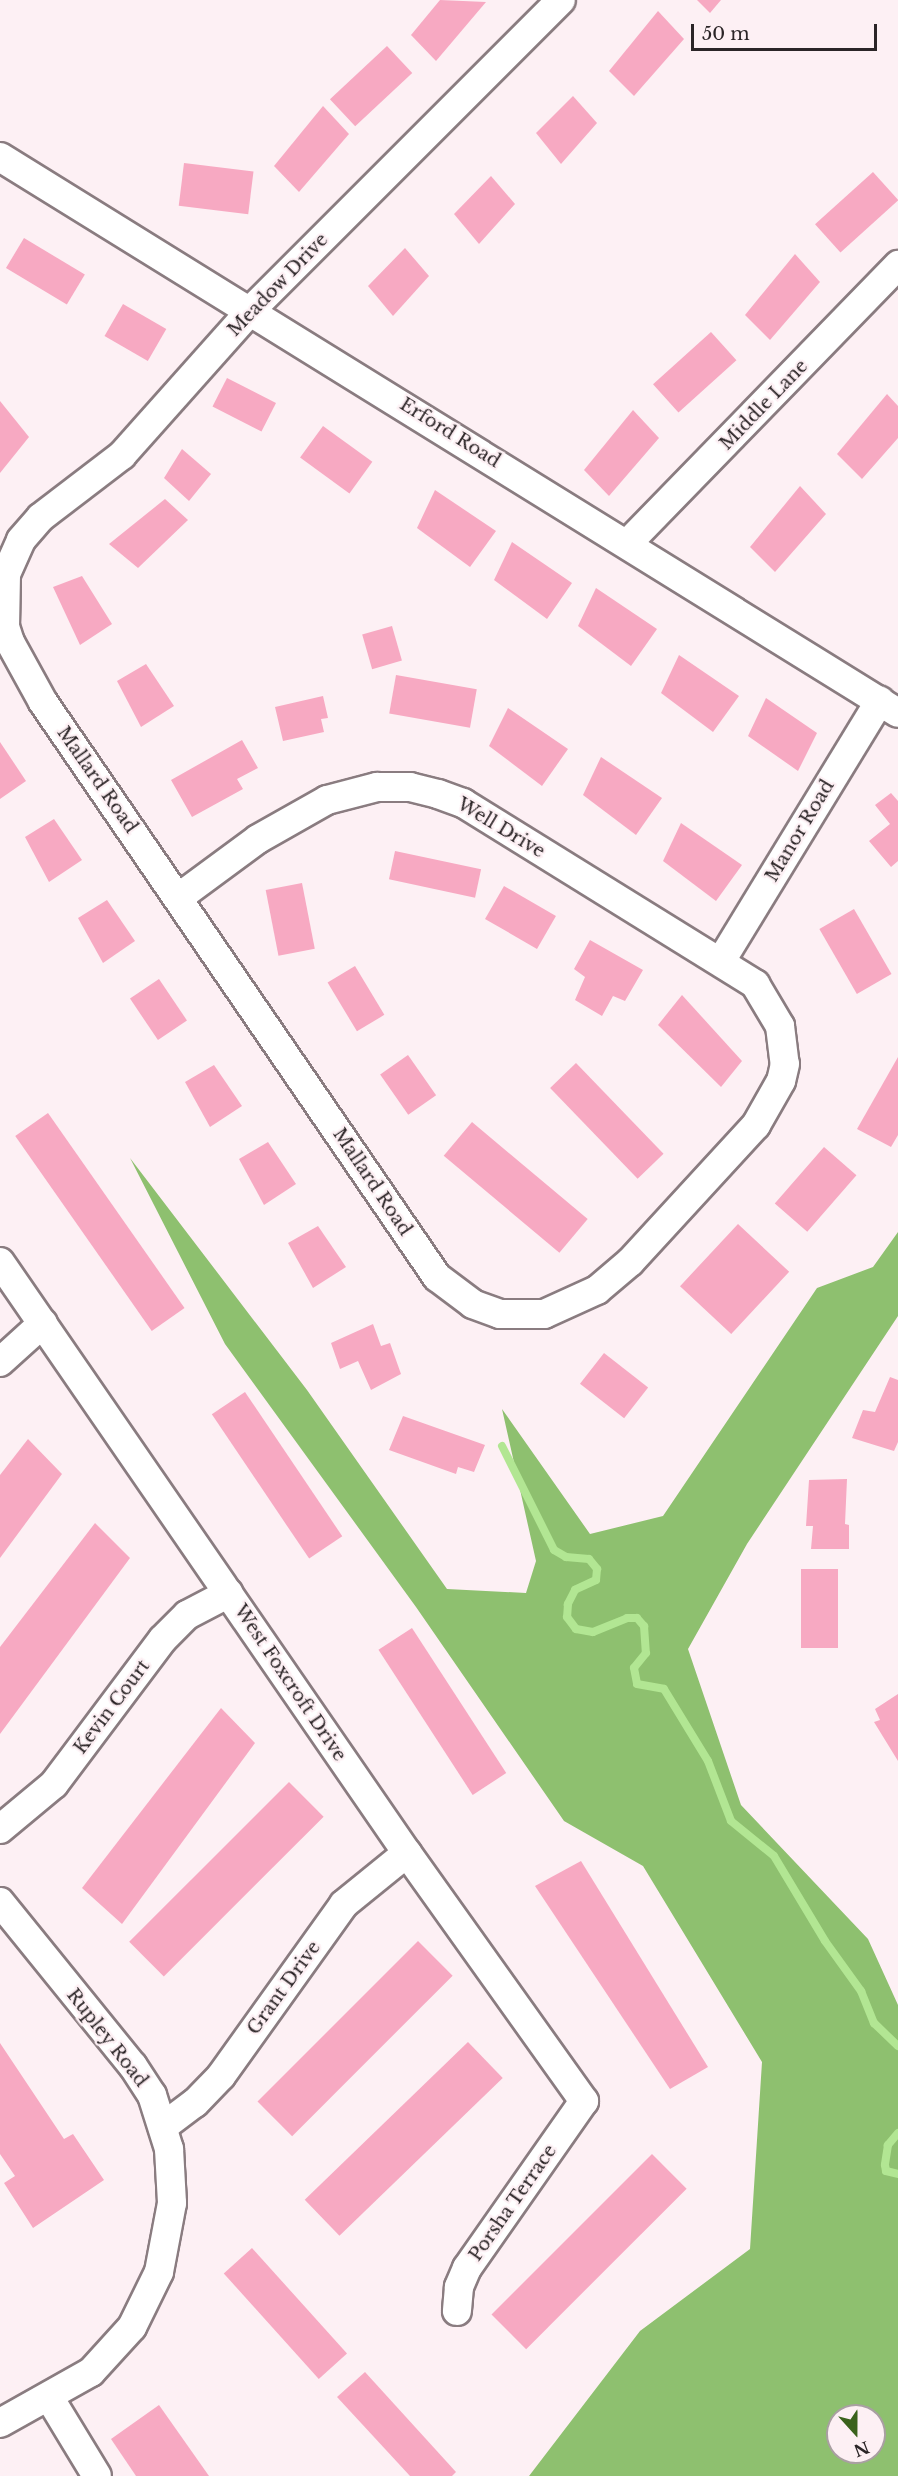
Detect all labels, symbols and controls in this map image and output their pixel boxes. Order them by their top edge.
scale bar [694,12,880,50]
text: 50 m [702,23,750,45]
street label: Meadow Drive [223,229,333,341]
street label: Middle Lane [716,355,812,455]
street label: Erford Road [396,394,504,472]
street label: Mallard Road [52,723,142,837]
street label: Manor Road [761,776,839,886]
street label: Well Drive [453,793,549,863]
street label: Mallard Road [328,1124,416,1240]
street label: West Foxcroft Drive [230,1601,350,1765]
street label: Kevin Court [70,1656,154,1758]
street label: Grant Drive [243,1937,325,2039]
street label: Rupley Road [62,1984,152,2092]
street label: Porsha Terrace [465,2140,561,2266]
north arrow [826,2404,886,2464]
text: N [851,2437,872,2461]

